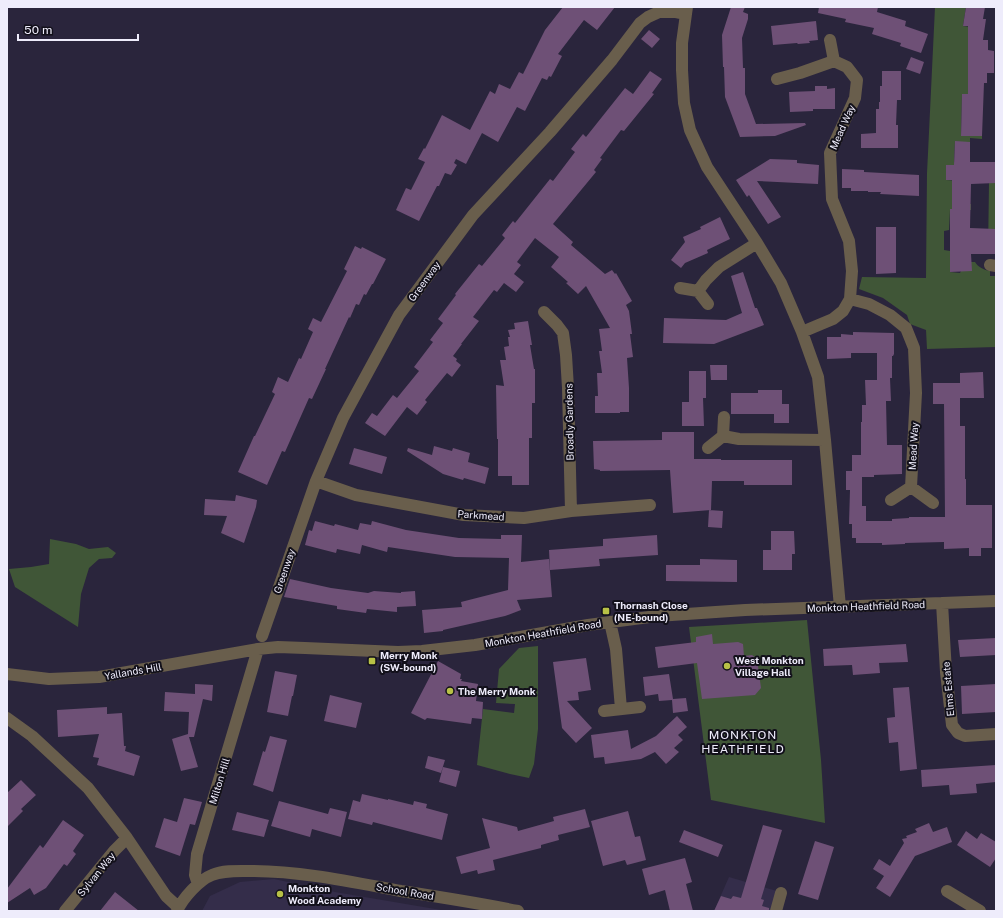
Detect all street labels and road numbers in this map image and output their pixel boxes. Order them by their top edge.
street label: Mead Way [827,102,857,151]
street label: Greenway [405,258,443,303]
street label: Broadly Gardens [562,383,576,461]
street label: Mead Way [906,421,920,470]
street label: Parkmead [457,507,505,523]
street label: Greenway [271,546,297,595]
street label: Monkton Heathfield Road [807,598,925,614]
street label: Monkton Heathfield Road [484,617,602,649]
street label: Yallands Hill [104,660,162,682]
street label: Elms Estate [940,661,956,717]
street label: Milton Hill [206,756,232,806]
street label: Sylvan Way [75,849,118,898]
street label: School Road [375,880,435,902]

